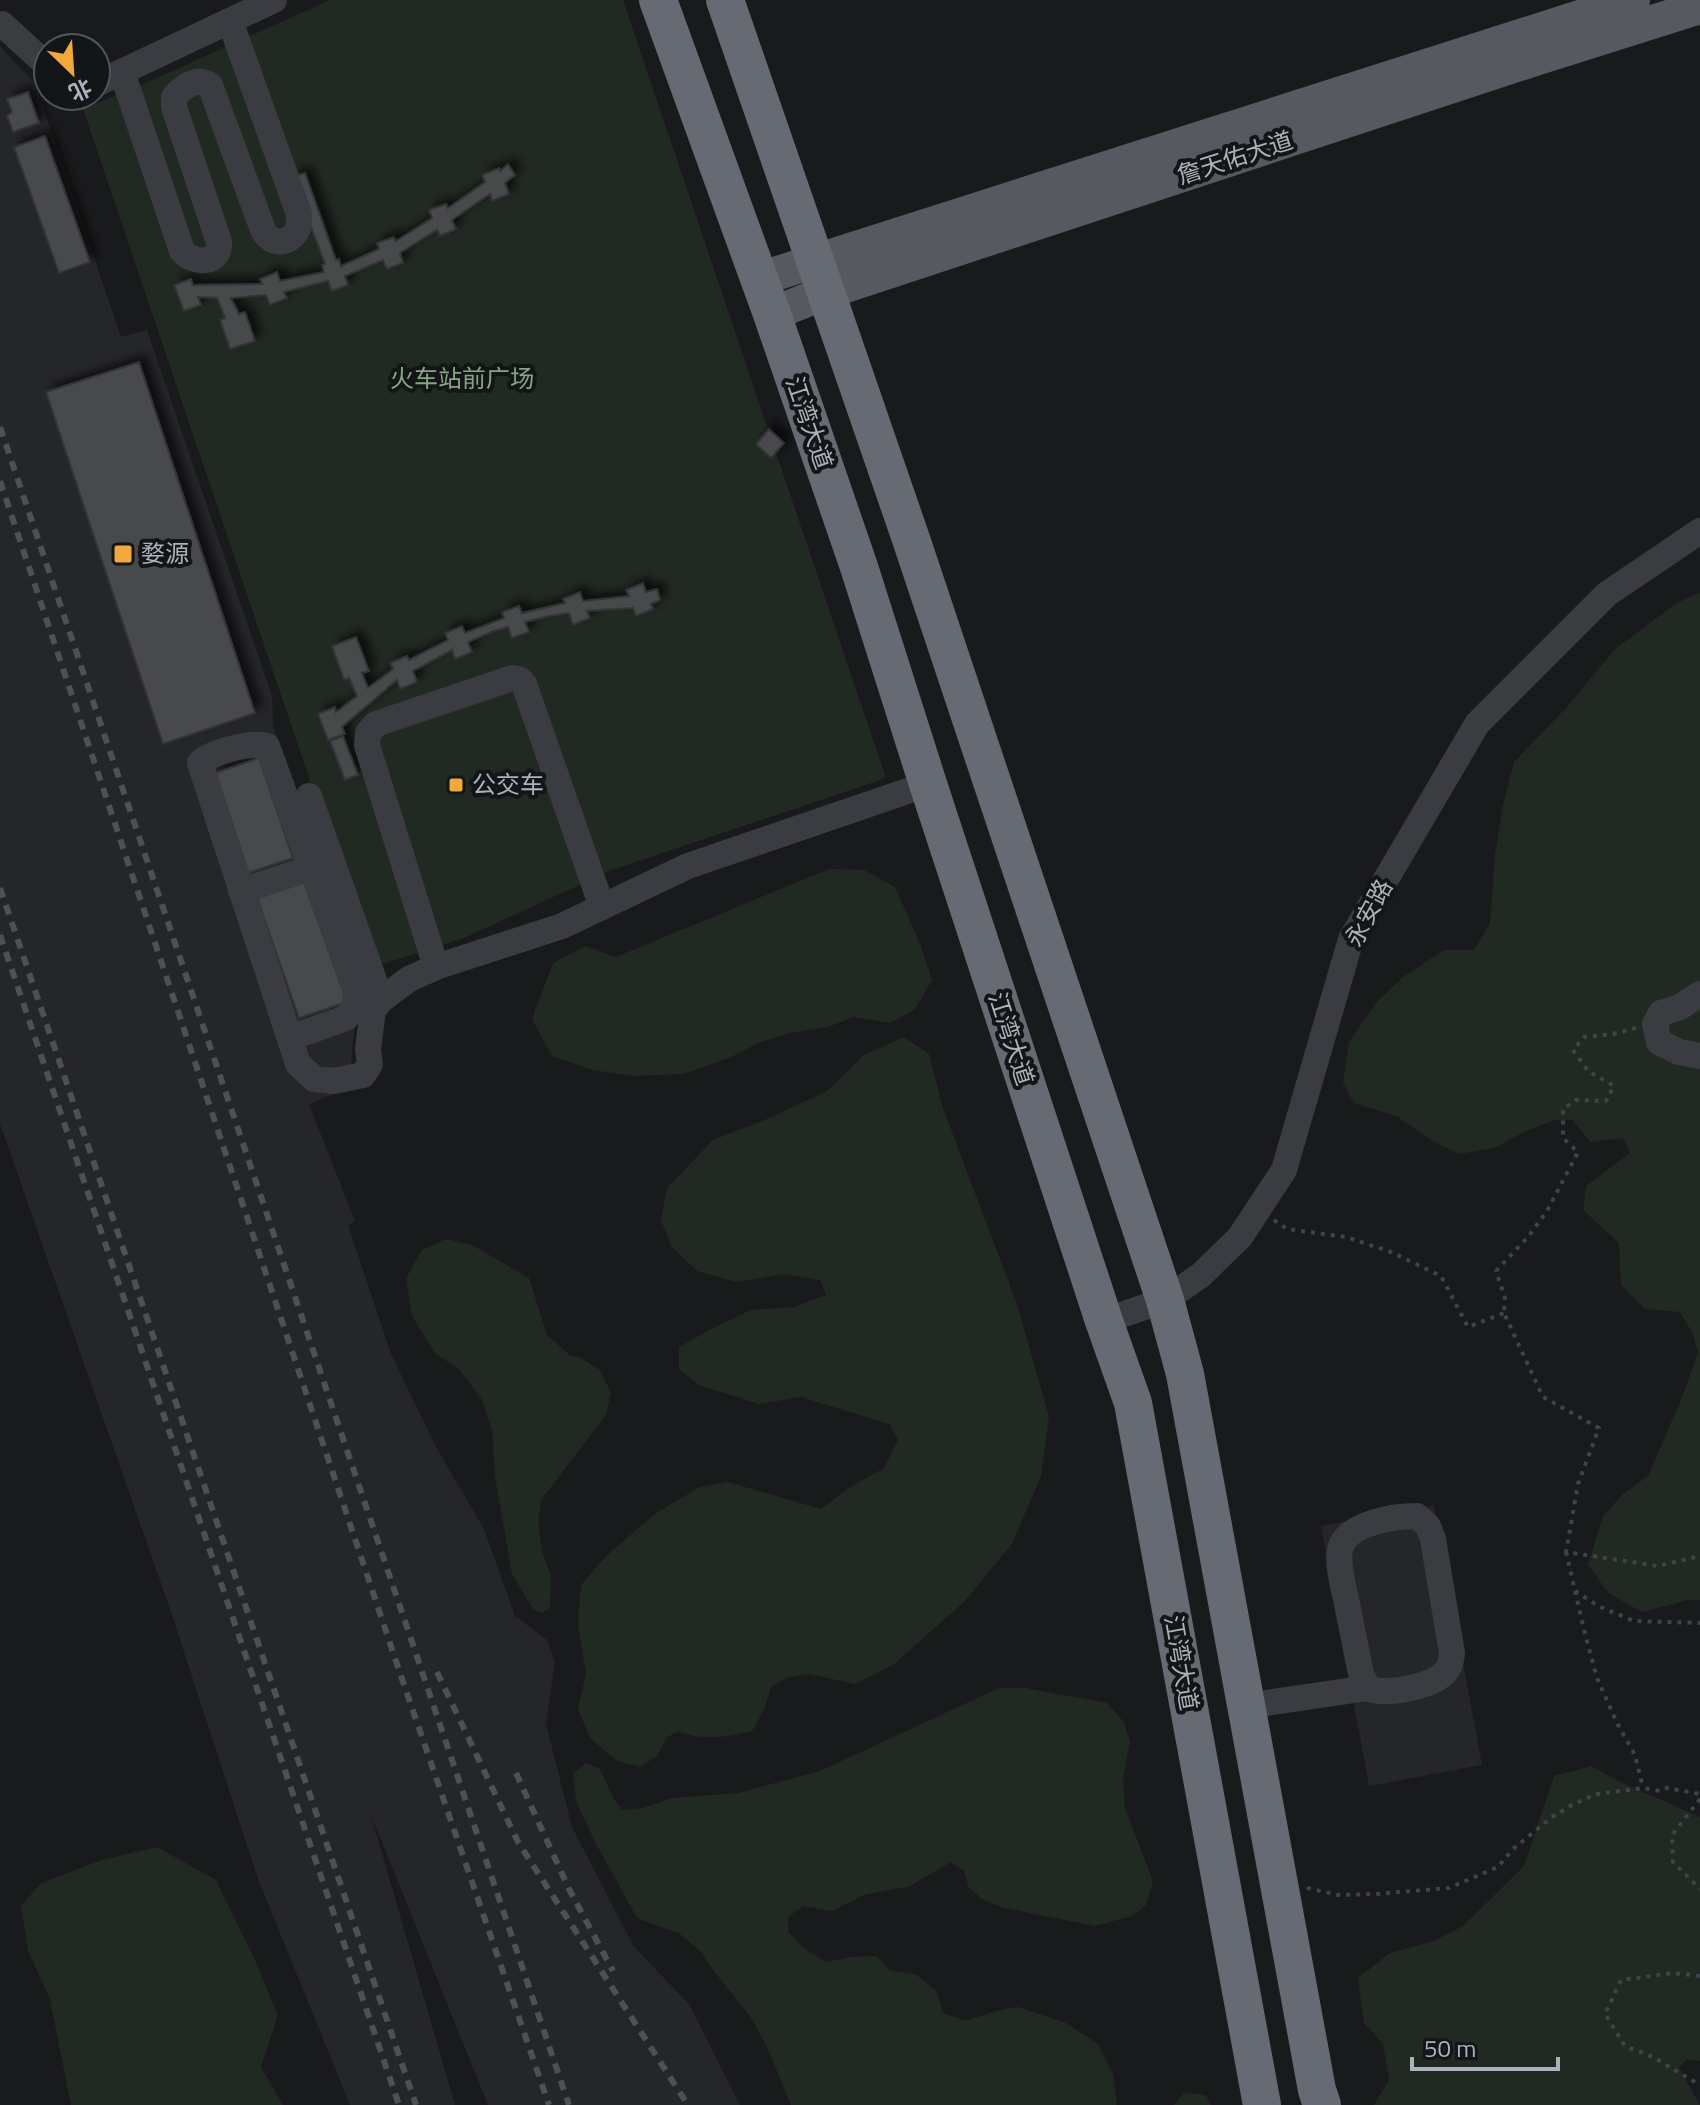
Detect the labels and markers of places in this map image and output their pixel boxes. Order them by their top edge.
place label: 婺源 [141,535,189,571]
marker: 婺源 [112,543,134,565]
place label: 公交车 [472,766,544,802]
marker: 公交车 [447,776,465,794]

